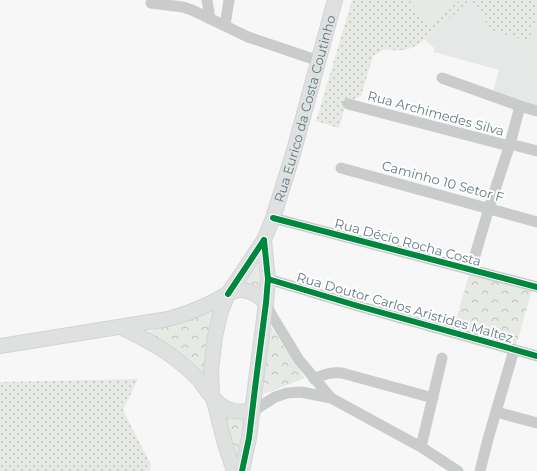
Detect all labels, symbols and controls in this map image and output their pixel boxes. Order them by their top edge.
street label: Rua Eurico da Costa Coutinho [270,13,339,204]
street label: Rua Archimedes Silva [366,87,506,139]
street label: Caminho 10 Setor F [380,157,506,205]
street label: Rua Décio Rocha Costa [333,215,483,269]
street label: Rua Doutor Carlos Aristides Maltez [295,268,515,346]

